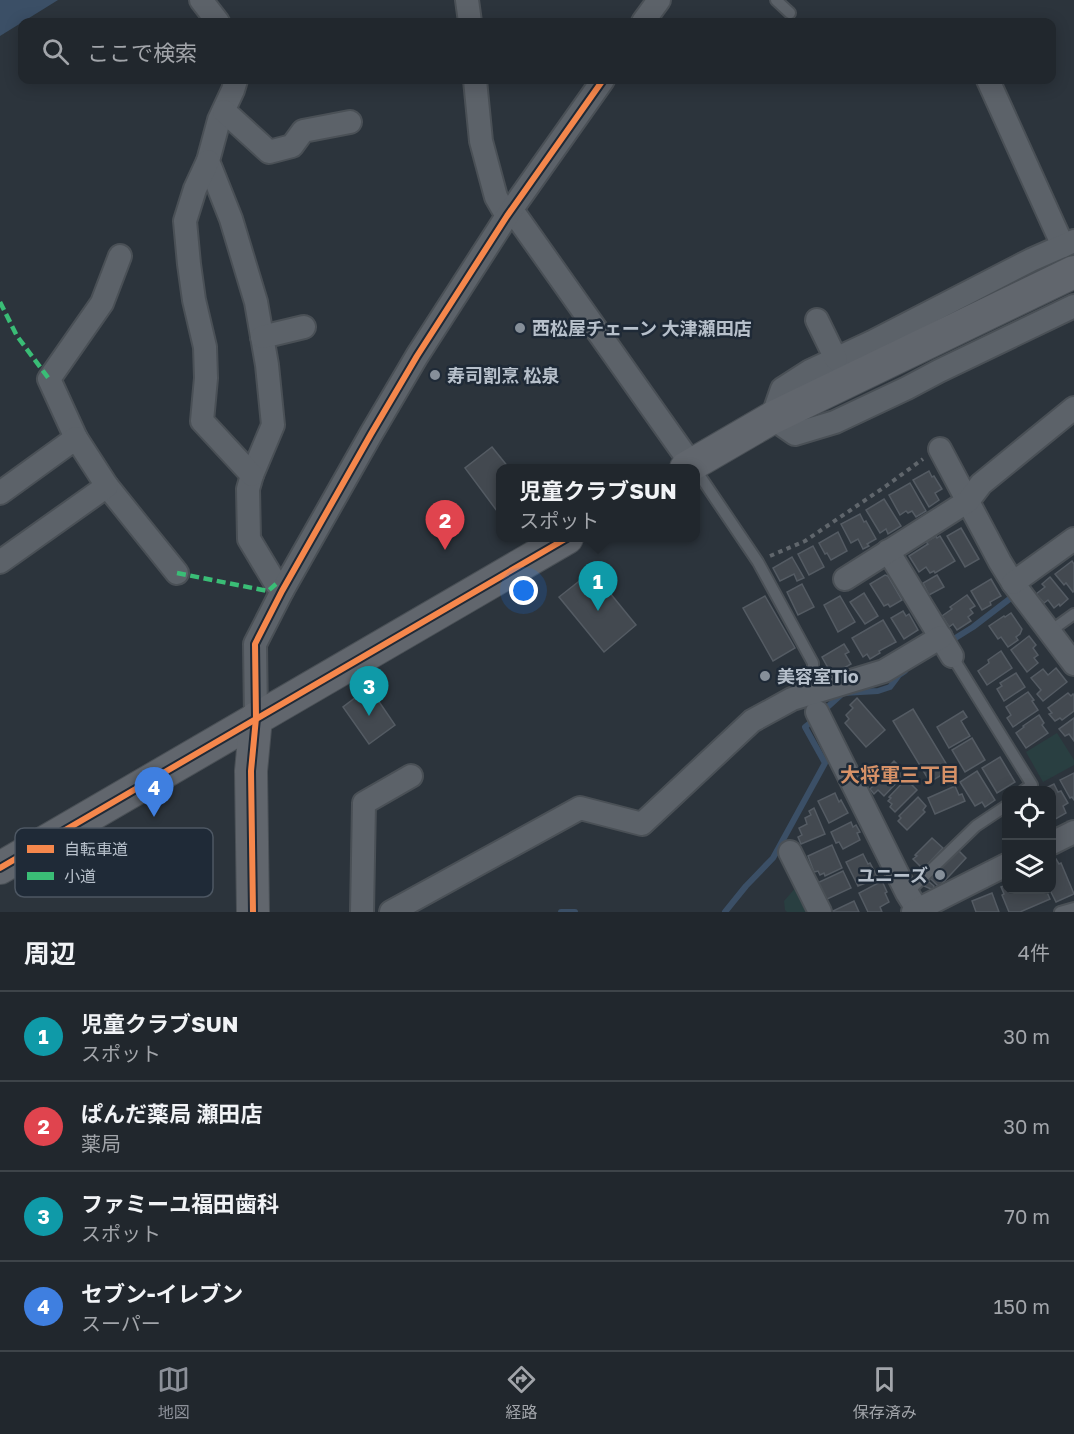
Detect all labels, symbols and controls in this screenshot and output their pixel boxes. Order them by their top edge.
search box [18,18,1056,84]
icon: search [39,35,72,68]
text: ここで検索 [87,39,197,66]
place label: 西松屋チェーン 大津瀬田店 [532,317,752,339]
marker: 西松屋チェーン 大津瀬田店 [513,321,527,335]
place label: 寿司割烹 松泉 [447,364,560,386]
marker: 寿司割烹 松泉 [428,368,442,382]
popup [496,464,700,542]
text: 児童クラブSUN [519,477,677,504]
pin: 2 [426,500,464,550]
text: スポット [519,508,599,532]
pin: 1 [578,562,618,611]
your location [509,576,538,605]
place label: 美容室Tio [777,665,859,687]
pin: 3 [350,666,388,716]
marker: 美容室Tio [758,669,772,683]
district label: 大将軍三丁目 [840,762,960,786]
pin: 4 [134,768,174,817]
map controls [1002,786,1056,894]
button: locate [1002,786,1056,840]
legend [15,828,213,897]
text: 自転車道 [64,839,128,859]
button: layers [1002,840,1056,894]
place label: ユニーズ [857,864,928,886]
text: 小道 [64,866,96,886]
marker: ユニーズ [933,868,947,882]
text: 周辺 [24,938,76,969]
text: 4件 [1018,940,1050,964]
text: 児童クラブSUN [81,1010,239,1037]
text: 1 [38,1024,49,1048]
text: 30 m [1003,1024,1050,1048]
text: スポット [81,1041,161,1065]
text: ぱんだ薬局 瀬田店 [81,1100,263,1127]
text: 2 [37,1114,50,1138]
text: 30 m [1003,1114,1050,1138]
text: 薬局 [81,1131,121,1155]
text: ファミーユ福田歯科 [81,1190,279,1217]
text: 3 [37,1204,50,1228]
text: 70 m [1004,1204,1050,1228]
text: スポット [81,1221,161,1245]
text: セブン-イレブン [81,1280,243,1307]
text: 4 [37,1294,50,1318]
text: 150 m [994,1294,1050,1318]
text: スーパー [81,1311,161,1335]
tab: 地図 [157,1363,190,1423]
tab: 経路 [505,1363,538,1423]
tab: 保存済み [853,1363,917,1423]

